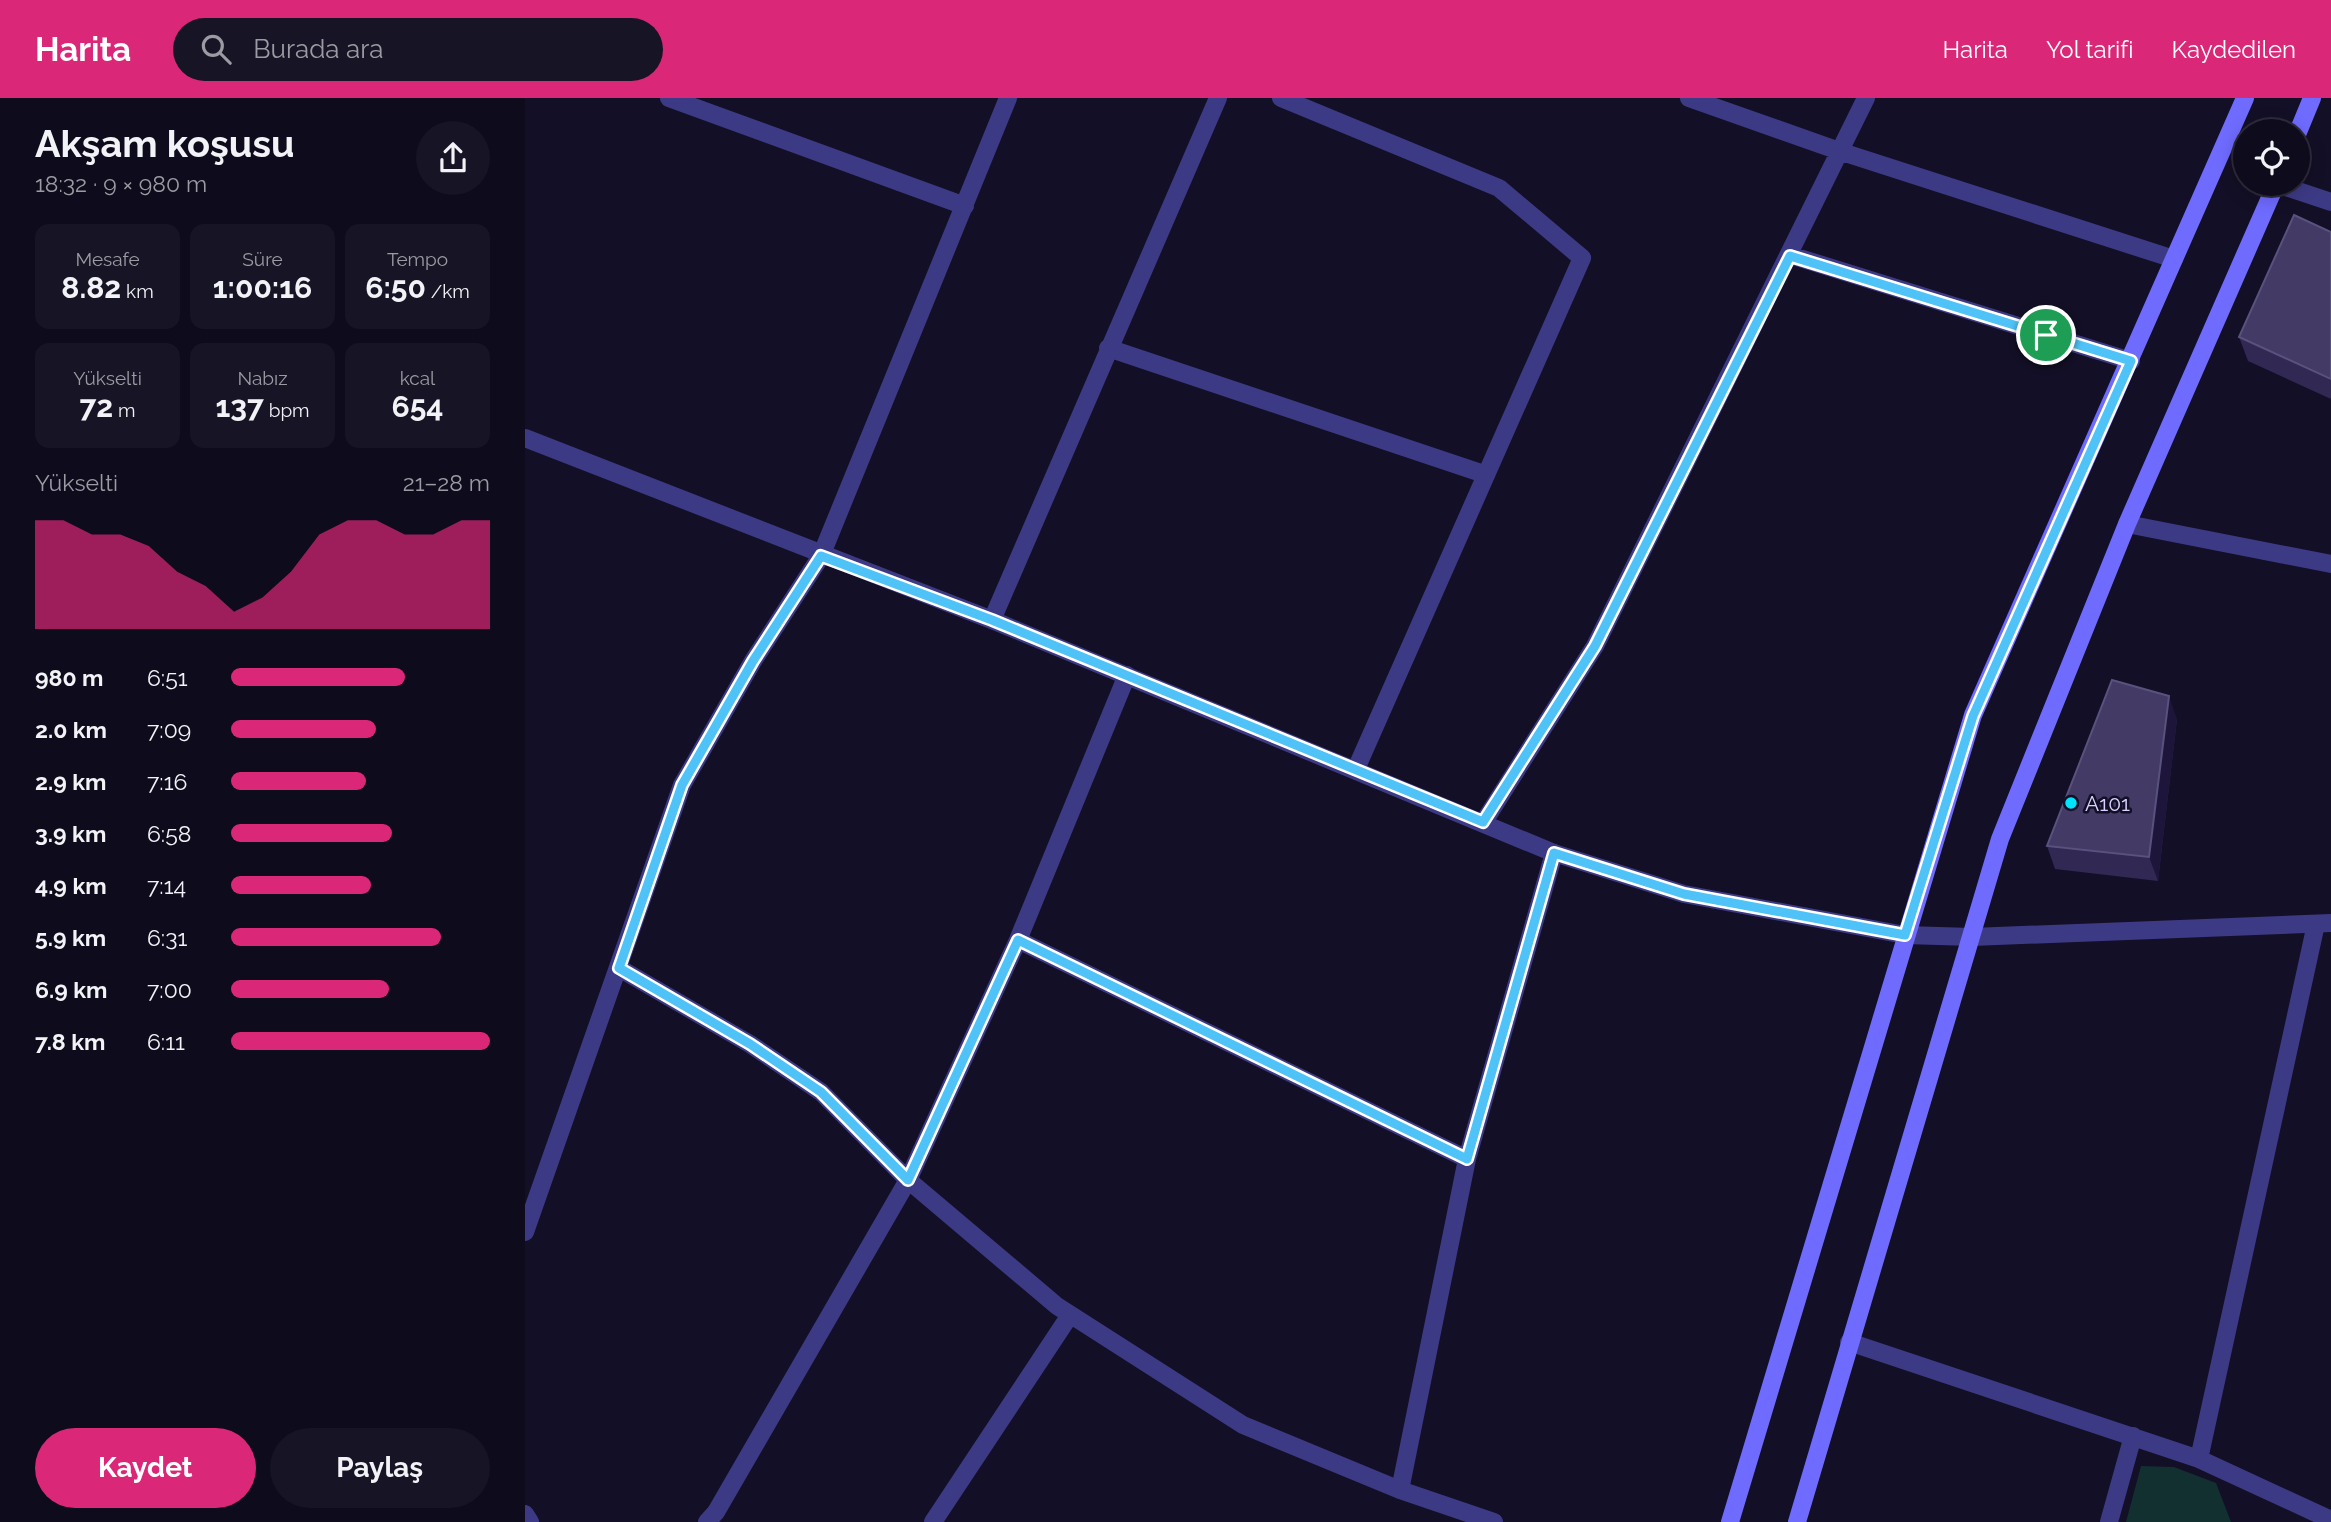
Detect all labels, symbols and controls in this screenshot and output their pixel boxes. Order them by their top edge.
search box [173,18,663,81]
text: Harita [35,30,131,69]
icon: search [197,30,235,68]
text: Burada ara [253,34,384,64]
text: Harita [1942,35,2008,64]
text: Yol tarifi [2046,35,2134,64]
text: Kaydedilen [2172,35,2296,64]
map controls [2233,119,2310,196]
button: locate [2233,119,2310,196]
text: Akşam koşusu [35,121,294,166]
button: share [416,121,490,195]
text: 18:32 · 9 × 980 m [35,170,207,197]
text: Mesafe [75,248,140,270]
text: Süre [242,248,283,270]
text: Tempo [387,248,448,270]
text: 8.82 [61,270,121,305]
text: 1:00:16 [213,270,312,305]
text: 6:50 [365,270,426,305]
text: km [121,280,154,302]
text: /km [426,280,470,302]
pin [2016,305,2076,365]
icon: arrive [2027,316,2065,354]
text: Yükselti [73,367,142,389]
text: Nabız [237,367,288,389]
text: kcal [400,367,435,389]
text: 72 [79,389,113,424]
text: 137 [215,389,264,424]
text: 654 [392,389,443,424]
text: m [113,399,136,421]
text: bpm [264,399,310,421]
text: Yükselti [35,469,118,496]
text: 21–28 m [403,469,490,496]
text: 980 m [35,664,104,691]
text: 6:51 [147,664,188,691]
text: 2.0 km [35,716,107,743]
text: 7:09 [147,716,191,743]
text: 2.9 km [35,768,106,795]
text: 7:16 [147,768,187,795]
place label: A101 [2085,791,2130,816]
marker: A101 [2063,795,2079,811]
text: 3.9 km [35,820,106,847]
text: 6:58 [147,820,191,847]
text: 4.9 km [35,872,107,899]
text: 7:14 [147,872,186,899]
text: 5.9 km [35,924,106,951]
text: 6:31 [147,924,187,951]
text: 6.9 km [35,976,107,1003]
text: 7:00 [147,976,192,1003]
text: 7.8 km [35,1028,105,1055]
text: 6:11 [147,1028,185,1055]
button: Kaydet [35,1428,256,1508]
button: Paylaş [270,1428,490,1508]

